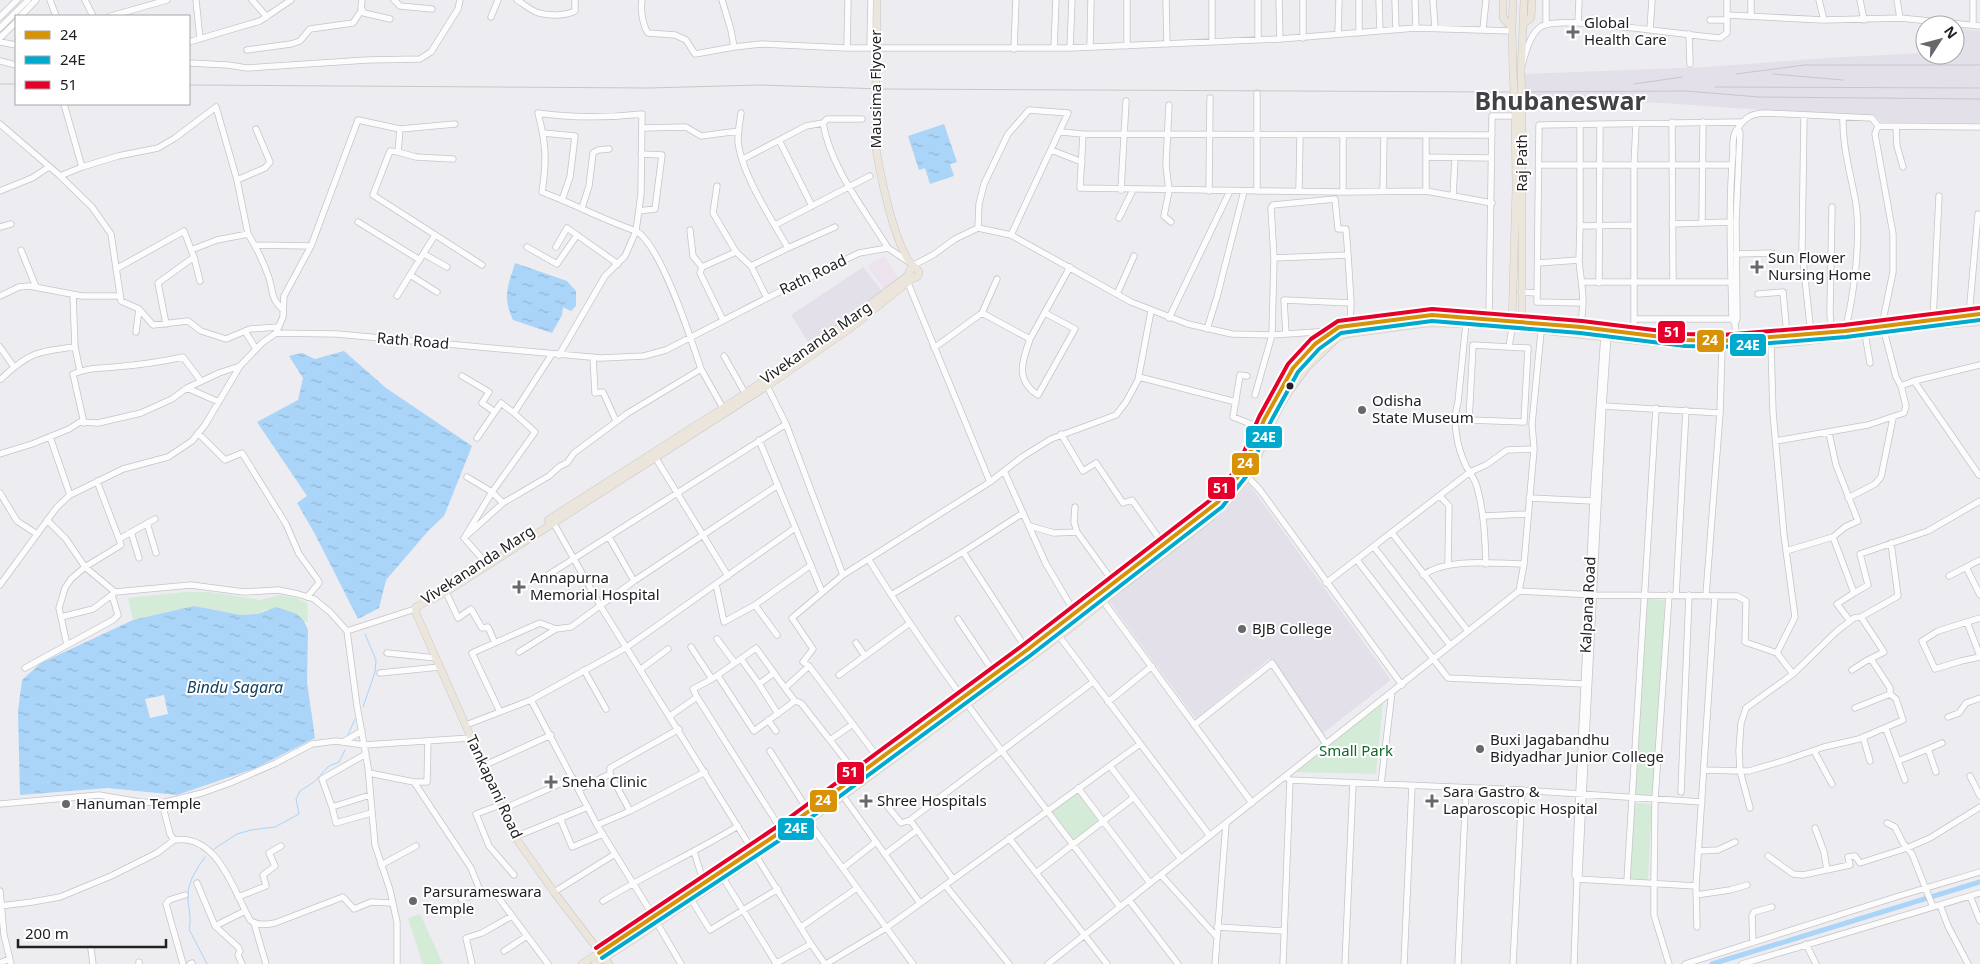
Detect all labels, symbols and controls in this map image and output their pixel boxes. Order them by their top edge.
place label: Global Health Care [1584,12,1667,49]
legend [15,15,190,105]
north arrow [1915,15,1965,65]
text: N [1940,22,1962,42]
text: 24 [60,24,78,44]
marker: Global Health Care [1566,25,1580,39]
street label: Mausima Flyover [865,29,885,149]
text: 24E [60,49,86,69]
text: 51 [60,74,77,94]
district label: Bhubaneswar [1474,83,1646,117]
street label: Raj Path [1511,134,1531,192]
place label: Sun Flower Nursing Home [1768,247,1871,284]
street label: Rath Road [776,249,849,299]
marker: Sun Flower Nursing Home [1750,260,1764,274]
street label: Vivekananda Marg [756,296,875,388]
line badge: 51 [1657,320,1686,344]
text: 51 [1664,322,1680,341]
street label: Rath Road [376,327,450,353]
line badge: 24 [1696,329,1725,353]
text: 24 [1702,330,1718,349]
line badge: 24E [1729,333,1767,357]
text: 24E [1736,335,1760,354]
unlabelled marker [1285,381,1295,391]
place label: Odisha State Museum [1372,390,1474,427]
marker: Odisha State Museum [1356,404,1368,416]
line badge: 24E [1245,425,1283,449]
text: 24E [1252,427,1276,446]
line badge: 24 [1231,452,1260,476]
text: 24 [1237,453,1253,472]
line badge: 51 [1207,476,1236,500]
text: 51 [1213,478,1229,497]
street label: Vivekananda Marg [417,520,538,608]
street label: Kalpana Road [1574,556,1600,654]
place label: Annapurna Memorial Hospital [530,567,660,604]
marker: Annapurna Memorial Hospital [512,580,526,594]
place label: BJB College [1252,618,1332,638]
marker: BJB College [1236,623,1248,635]
water label: Bindu Sagara [187,676,283,698]
place label: Buxi Jagabandhu Bidyadhar Junior College [1490,729,1664,766]
street label: Tankapani Road [462,732,528,842]
park label: Small Park [1319,740,1393,760]
marker: Buxi Jagabandhu Bidyadhar Junior College [1474,743,1486,755]
line badge: 51 [836,761,865,785]
text: 51 [842,762,858,781]
place label: Sneha Clinic [562,771,647,791]
marker: Sneha Clinic [544,775,558,789]
place label: Sara Gastro & Laparoscopic Hospital [1443,781,1598,818]
line badge: 24 [809,789,838,813]
text: 24 [815,790,831,809]
place label: Shree Hospitals [877,790,987,810]
place label: Hanuman Temple [76,793,201,813]
marker: Shree Hospitals [859,794,873,808]
marker: Sara Gastro & Laparoscopic Hospital [1425,794,1439,808]
marker: Hanuman Temple [60,798,72,810]
line badge: 24E [777,817,815,841]
text: 24E [784,818,808,837]
place label: Parsurameswara Temple [423,881,542,918]
marker: Parsurameswara Temple [407,895,419,907]
scale bar [18,916,165,948]
text: 200 m [25,923,69,943]

